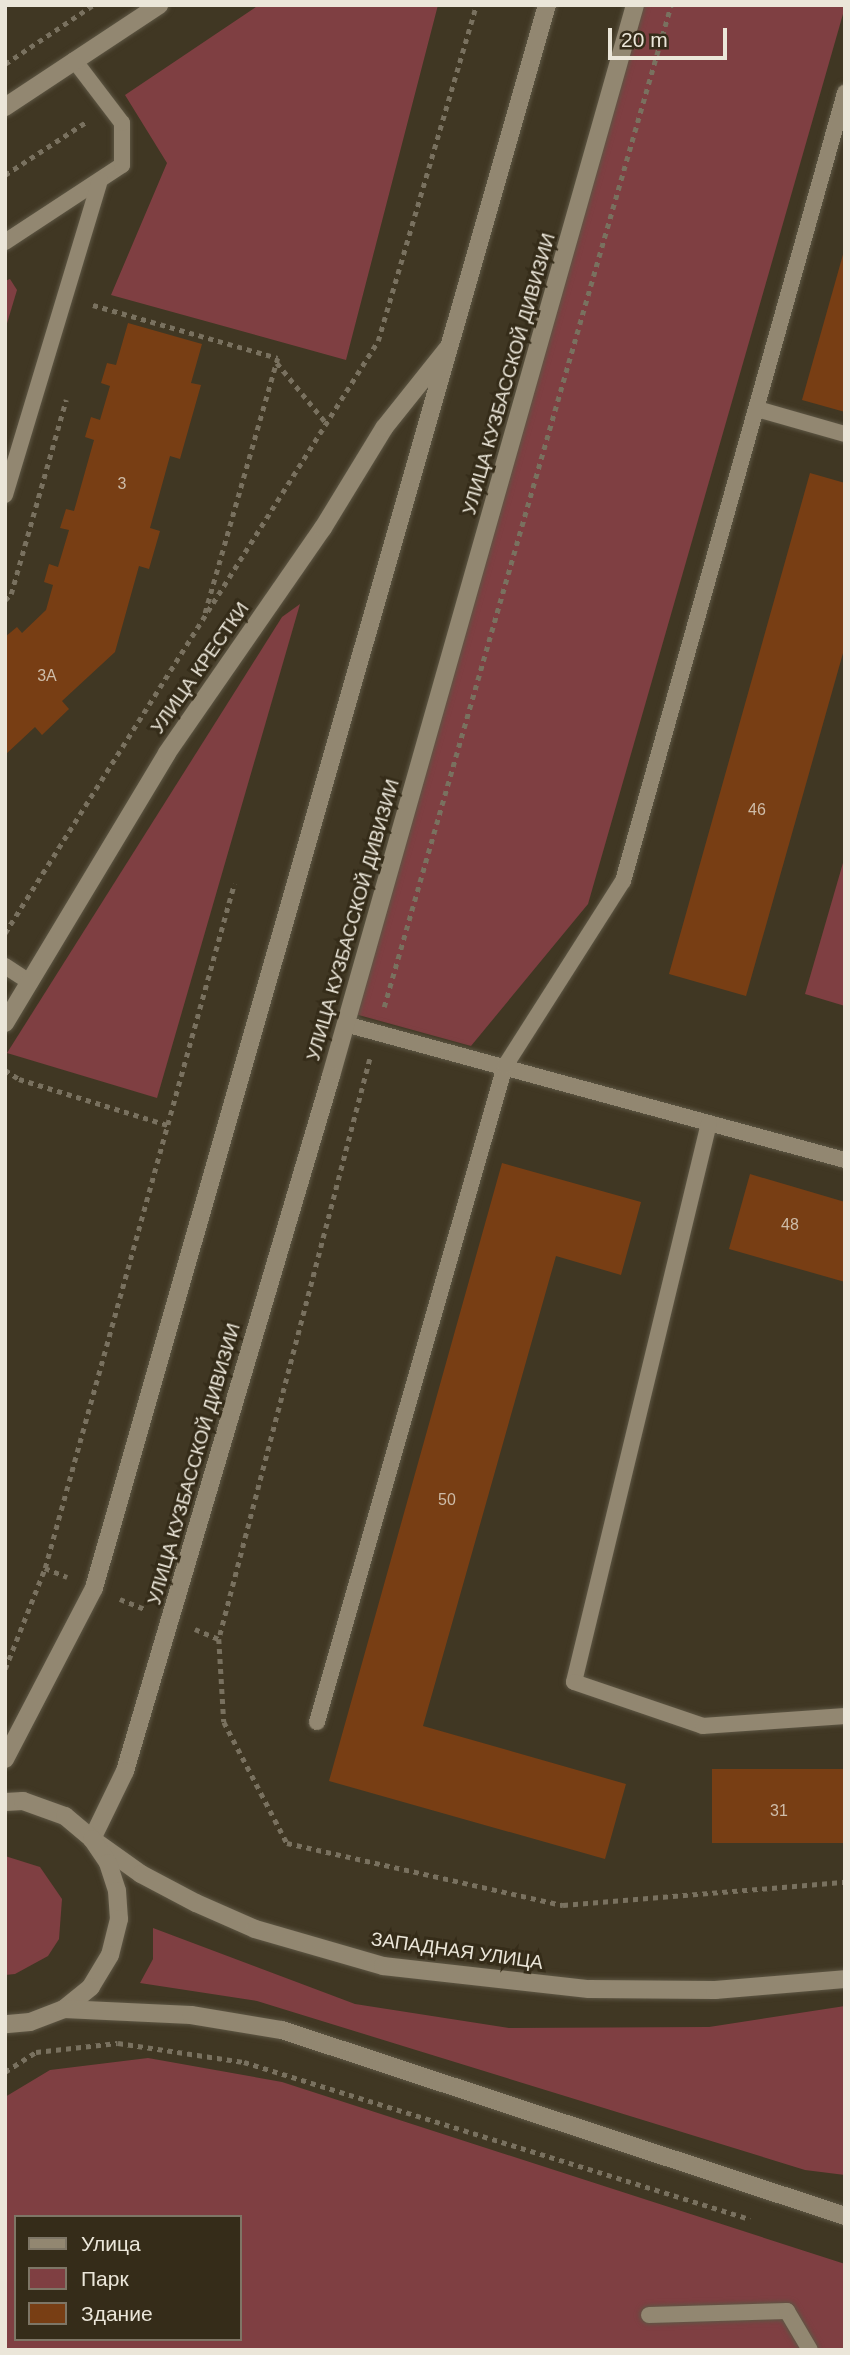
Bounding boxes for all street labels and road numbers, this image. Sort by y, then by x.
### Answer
street label: УЛИЦА КУЗБАССКОЙ ДИВИЗИИ [458,231,560,517]
street label: УЛИЦА КРЕСТКИ [146,598,254,738]
street label: УЛИЦА КУЗБАССКОЙ ДИВИЗИИ [302,777,404,1063]
street label: УЛИЦА КУЗБАССКОЙ ДИВИЗИИ [143,1321,245,1607]
street label: ЗАПАДНАЯ УЛИЦА [370,1928,544,1974]

